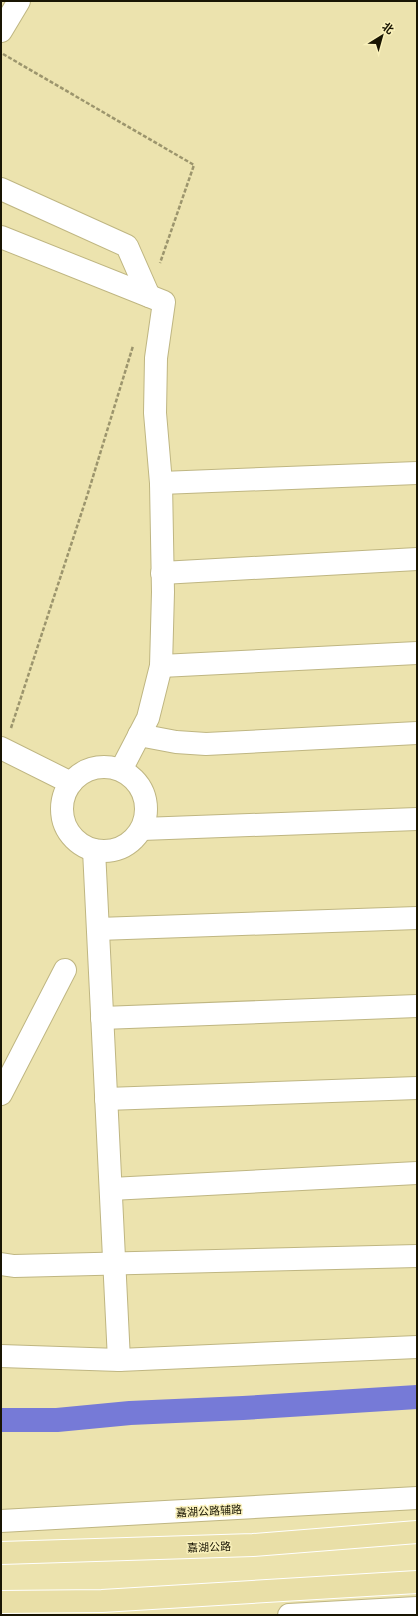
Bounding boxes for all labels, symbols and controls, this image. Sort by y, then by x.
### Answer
north arrow [362,16,402,56]
text: 北 [380,19,397,36]
street label: 嘉湖公路辅路 [176,1502,242,1519]
street label: 嘉湖公路 [187,1539,231,1554]

